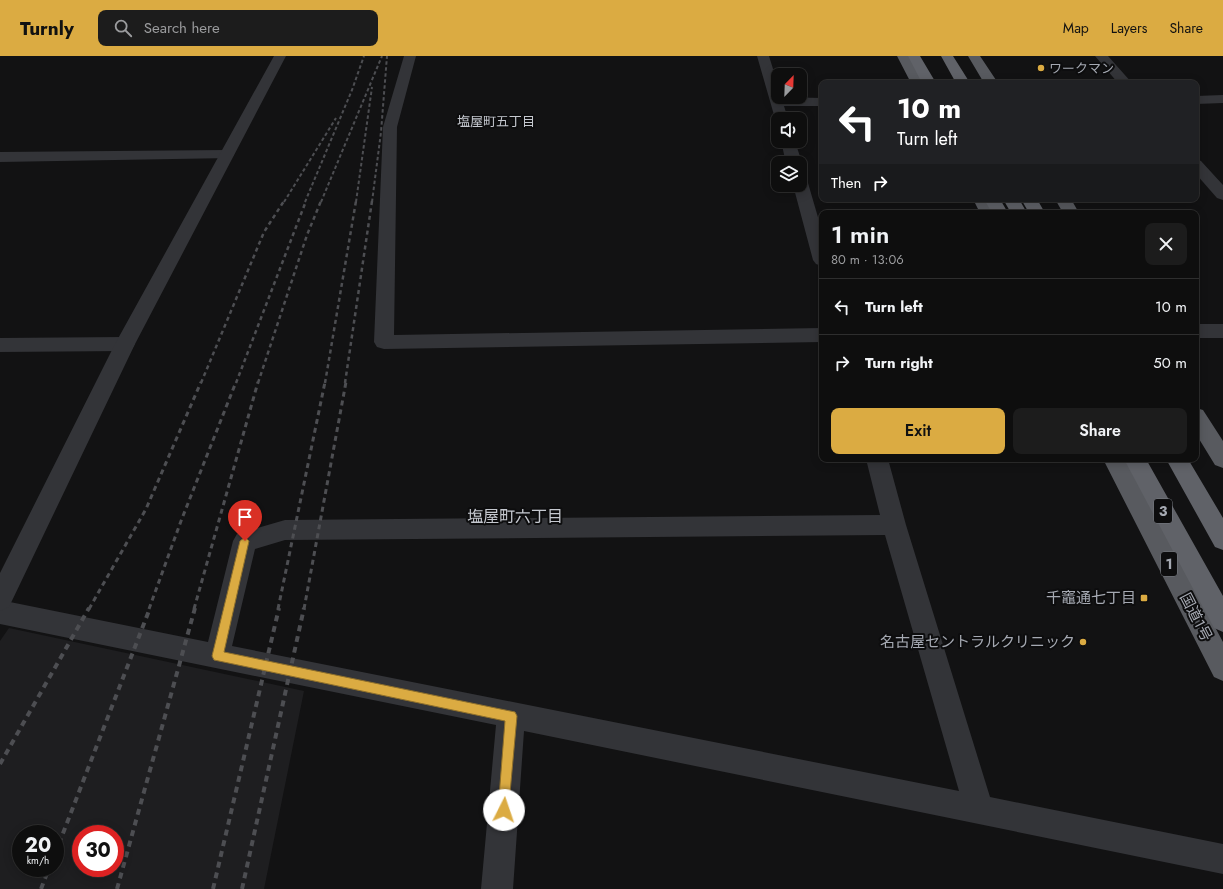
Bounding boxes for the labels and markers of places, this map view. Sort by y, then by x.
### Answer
place label: ワークマン [1049,59,1114,78]
marker: ワークマン [1036,63,1046,73]
pin [228,500,262,541]
place label: 千竈通七丁目 [1046,587,1136,609]
marker: 千竈通七丁目 [1139,593,1149,603]
place label: 名古屋セントラルクリニック [880,631,1075,653]
marker: 名古屋セントラルクリニック [1078,637,1088,647]

